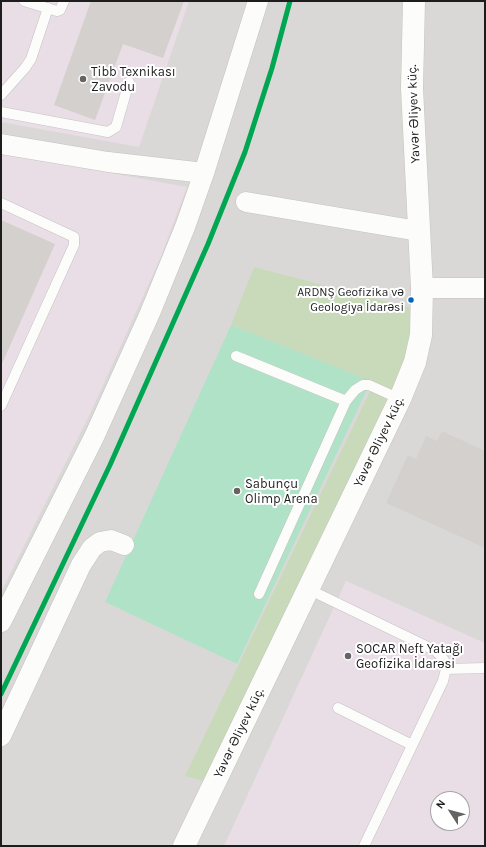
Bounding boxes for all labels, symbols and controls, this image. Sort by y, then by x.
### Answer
place label: Tibb Texnikası Zavodu [91,64,176,95]
street label: Yavər Əliyev küç. [404,64,424,164]
marker: Tibb Texnikası Zavodu [78,74,88,84]
place label: ARDNŞ Geofizika vә Geologiya İdarәsi [297,286,404,314]
marker: ARDNŞ Geofizika vә Geologiya İdarәsi [406,295,416,305]
street label: Yavər Əliyev küç. [350,394,408,490]
place label: Sabunçu Olimp Arena [245,476,318,507]
marker: Sabunçu Olimp Arena [232,486,242,496]
place label: SOCAR Neft Yatağı Geofizika İdarəsi [356,641,463,672]
marker: SOCAR Neft Yatağı Geofizika İdarəsi [343,651,353,661]
street label: Yavər Əliyev küç. [210,685,268,781]
north arrow [430,791,470,831]
text: N [433,797,448,811]

